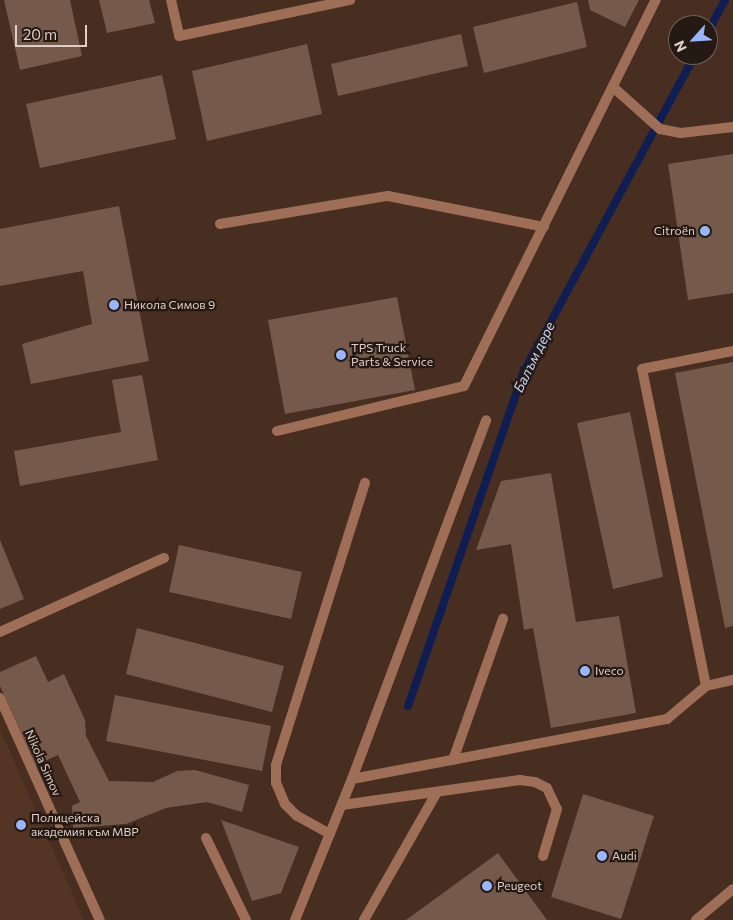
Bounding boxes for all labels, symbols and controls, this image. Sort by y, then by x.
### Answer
scale bar [18,15,90,47]
north arrow [668,15,718,65]
text: 20 m [23,25,57,43]
text: N [670,38,690,55]
place label: Citroën [654,224,695,238]
marker: Citroën [699,225,711,237]
place label: Никола Симов 9 [124,298,215,312]
marker: Никола Симов 9 [108,299,120,311]
water label: Балъм дере [510,319,558,395]
place label: TPS Truck Parts & Service [351,341,433,369]
marker: TPS Truck Parts & Service [335,349,347,361]
place label: Iveco [595,664,624,678]
marker: Iveco [579,665,591,677]
street label: Nikola Simov [22,728,64,798]
place label: Полицейска академия към МВР [31,811,139,839]
marker: Полицейска академия към МВР [15,819,27,831]
place label: Audi [612,849,637,863]
marker: Audi [596,850,608,862]
place label: Peugeot [497,879,542,893]
marker: Peugeot [481,880,493,892]

